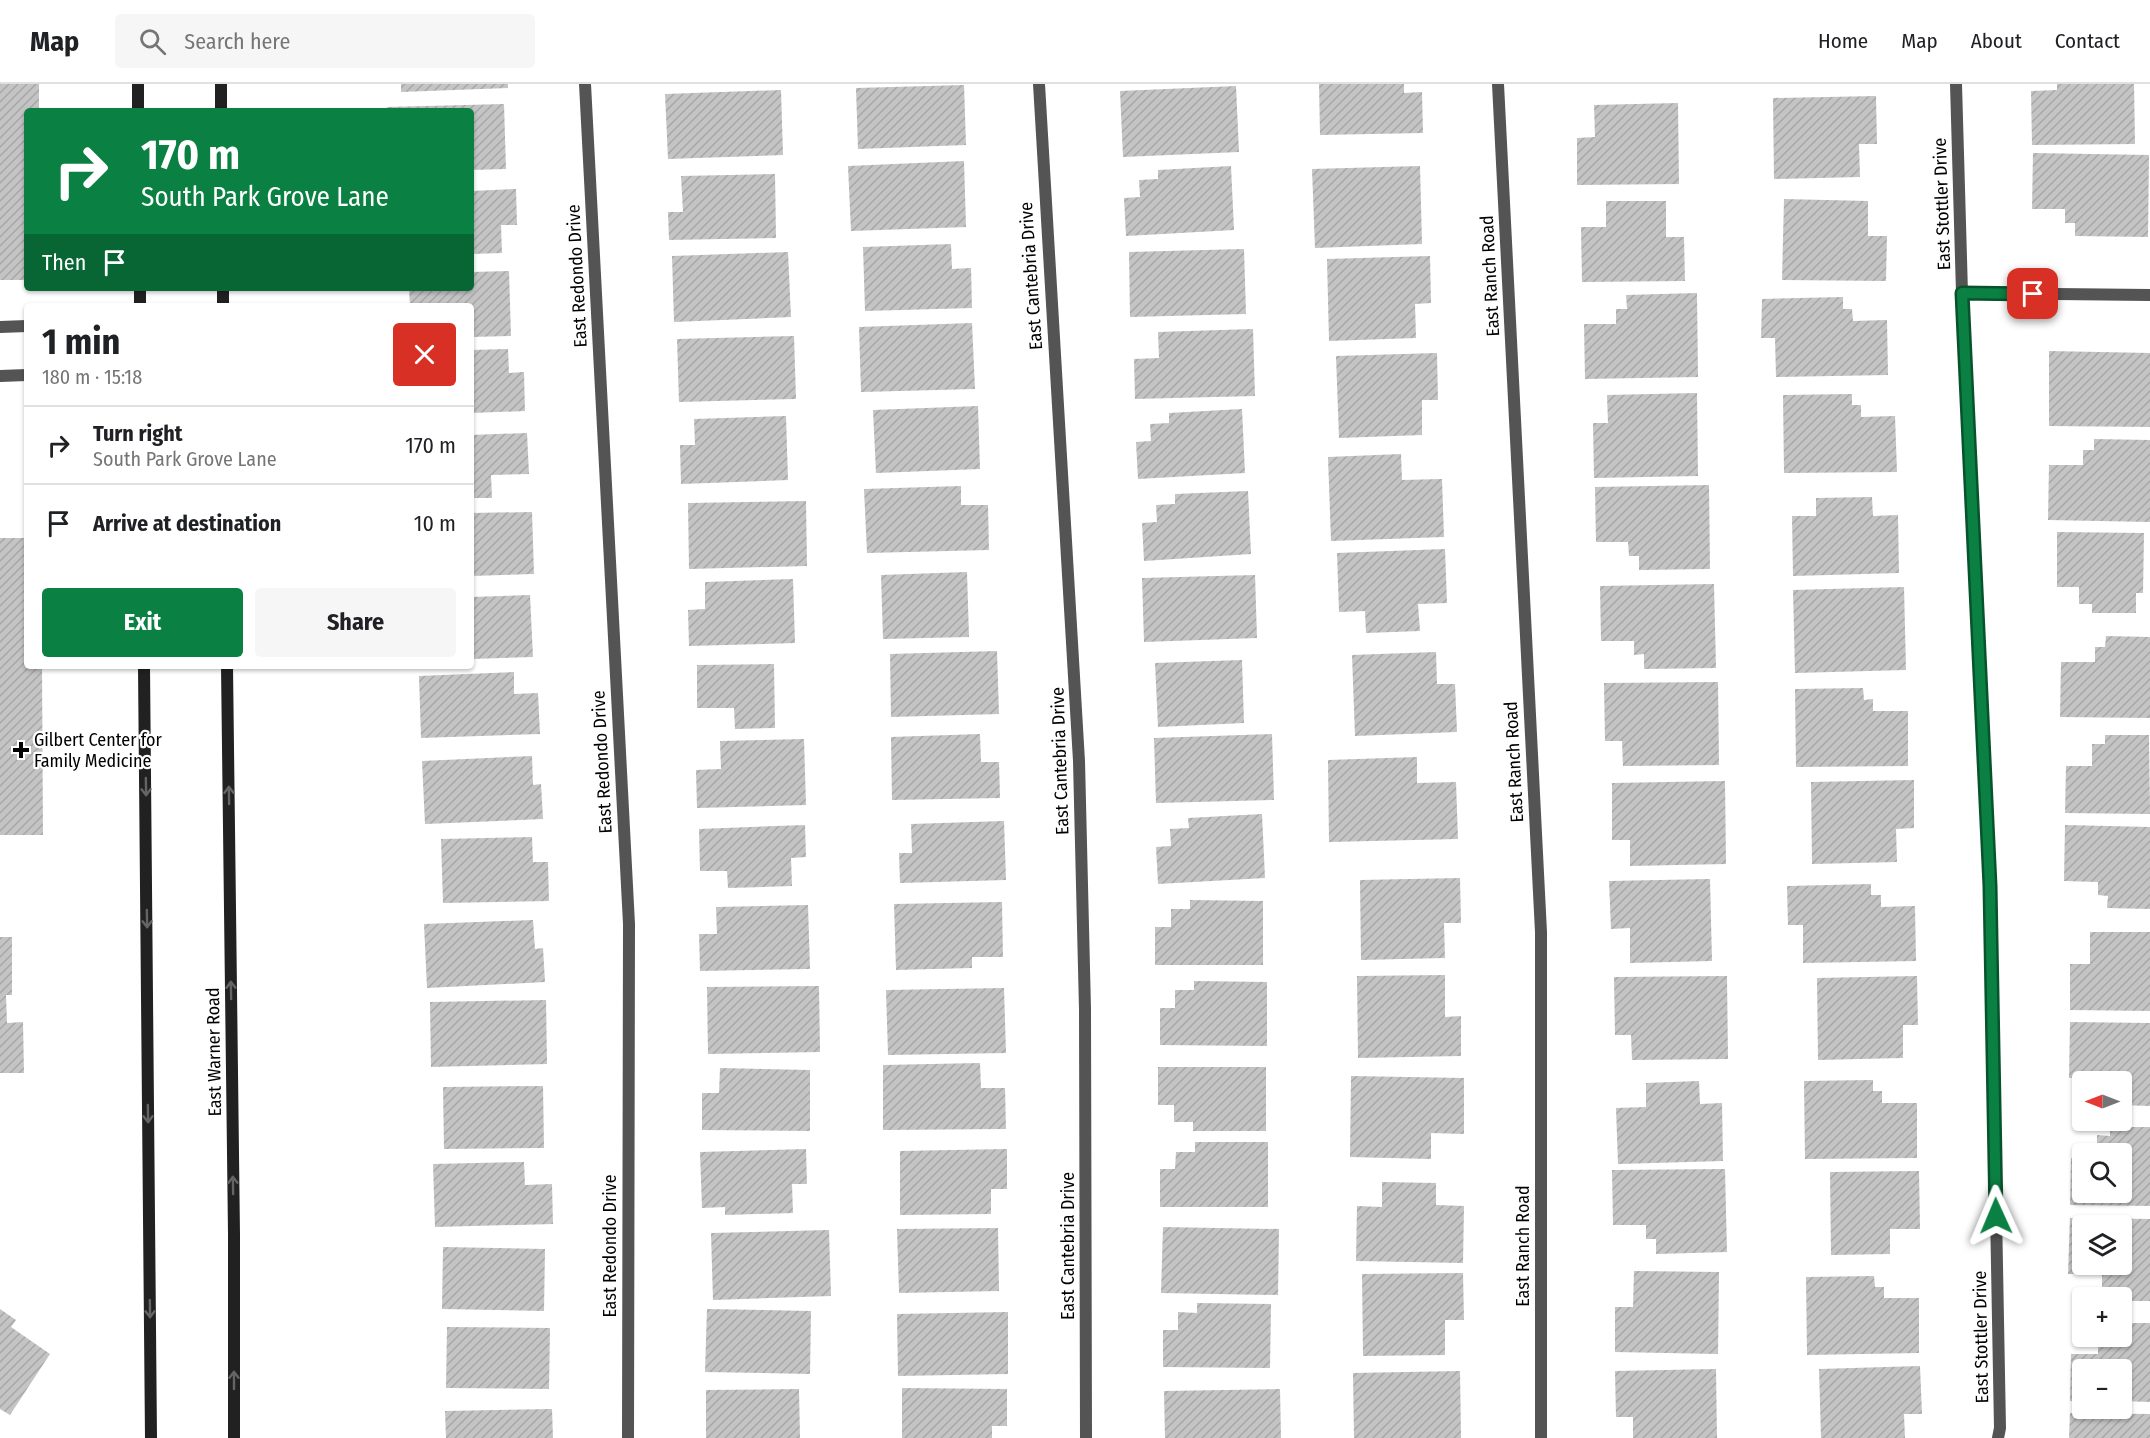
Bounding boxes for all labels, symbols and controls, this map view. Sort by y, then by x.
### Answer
search box [115,14,535,68]
text: Map [30,25,79,58]
icon: search [136,25,169,58]
text: Search here [184,28,290,55]
text: Home [1818,28,1868,54]
text: Map [1901,28,1938,54]
text: About [1971,28,2022,54]
text: Contact [2055,28,2120,54]
text: 170 m [141,130,240,180]
icon: right [42,132,120,210]
street label: East Stottler Drive [1929,137,1955,271]
text: South Park Grove Lane [141,181,389,213]
street label: East Cantebria Drive [1015,201,1047,351]
street label: East Redondo Drive [562,204,592,348]
street label: East Ranch Road [1476,215,1504,337]
icon: arrive [98,246,131,279]
text: Then [42,249,86,276]
pin [2007,268,2058,319]
icon: arrive [2016,277,2049,310]
text: 1 min [42,320,120,364]
button: close [393,323,456,386]
text: 180 m · 15:18 [42,365,142,389]
text: Turn right [93,420,182,447]
icon: right [42,429,75,462]
text: 170 m [405,432,456,459]
text: South Park Grove Lane [93,447,277,471]
icon: arrive [42,507,75,540]
text: Arrive at destination [93,510,281,537]
text: 10 m [414,510,456,537]
button: Exit [42,588,243,657]
button: Share [255,588,456,657]
street label: East Cantebria Drive [1046,687,1074,835]
street label: East Redondo Drive [587,690,617,834]
street label: East Ranch Road [1500,701,1528,823]
place label: Gilbert Center for Family Medicine [34,729,162,772]
marker: Gilbert Center for Family Medicine [12,741,30,759]
one-way arrow [140,777,151,797]
one-way arrow [223,785,235,805]
one-way arrow [141,909,152,929]
one-way arrow [225,980,237,1000]
street label: East Warner Road [202,987,226,1117]
north arrow [2072,1071,2132,1131]
map controls [2072,1071,2132,1419]
one-way arrow [143,1104,154,1124]
button: search [2072,1143,2132,1203]
street label: East Cantebria Drive [1057,1172,1079,1320]
street label: East Redondo Drive [599,1174,621,1318]
one-way arrow [227,1175,239,1195]
position arrow [1964,1184,2028,1248]
street label: East Ranch Road [1512,1185,1534,1307]
button: layers [2072,1215,2132,1275]
street label: East Stottler Drive [1969,1270,1993,1403]
button: + [2072,1287,2132,1347]
one-way arrow [144,1299,156,1319]
button: − [2072,1359,2132,1419]
one-way arrow [228,1370,240,1390]

